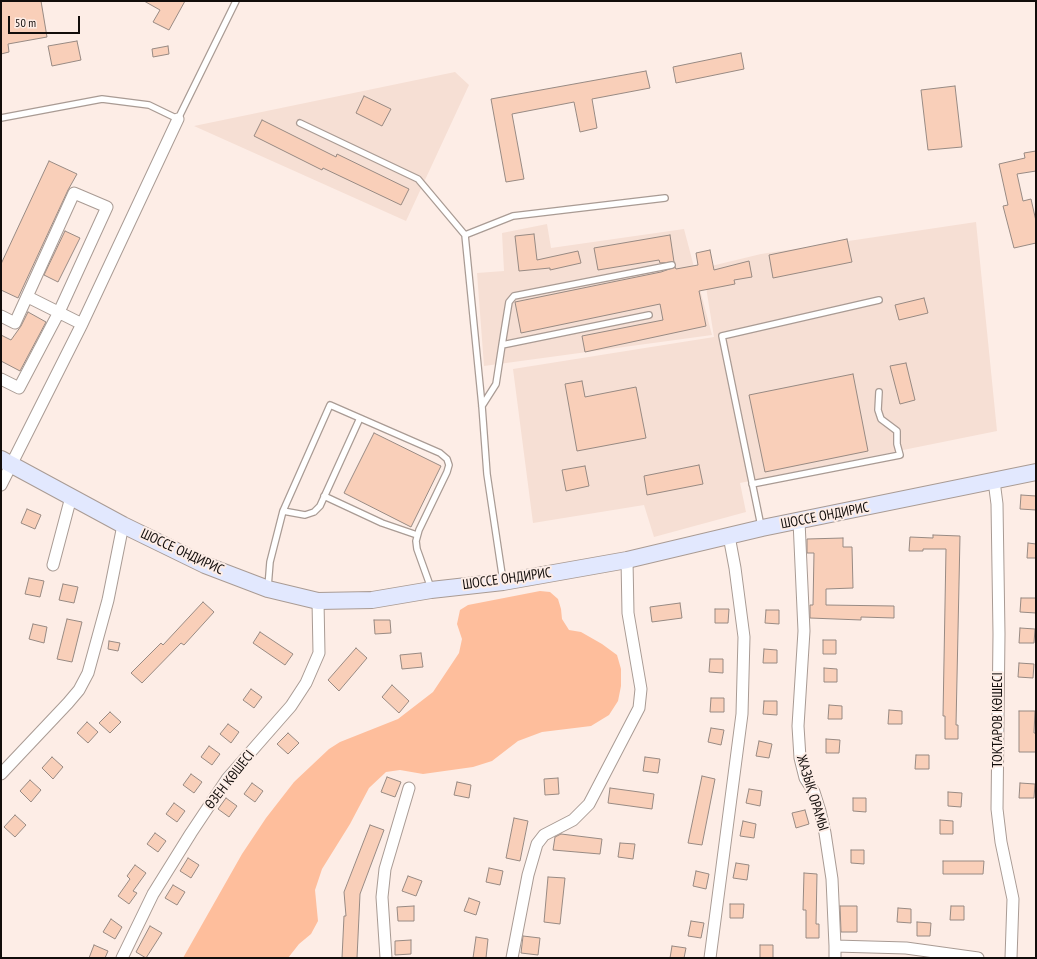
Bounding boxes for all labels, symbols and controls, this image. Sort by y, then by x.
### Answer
scale bar [10,8,82,34]
text: 50 m [15,15,36,30]
street label: ШОССЕ ОНДИРИС [779,499,871,533]
street label: ШОССЕ ОНДИРИС [138,525,226,579]
street label: ШОССЕ ОНДИРИС [461,564,553,594]
street label: ТОҚТАРОВ КӨШЕСІ [990,672,1006,768]
street label: ӨЗЕН КӨШЕСІ [202,747,258,813]
street label: ЖАЗЫҚ ОРАМЫ [793,753,831,833]

